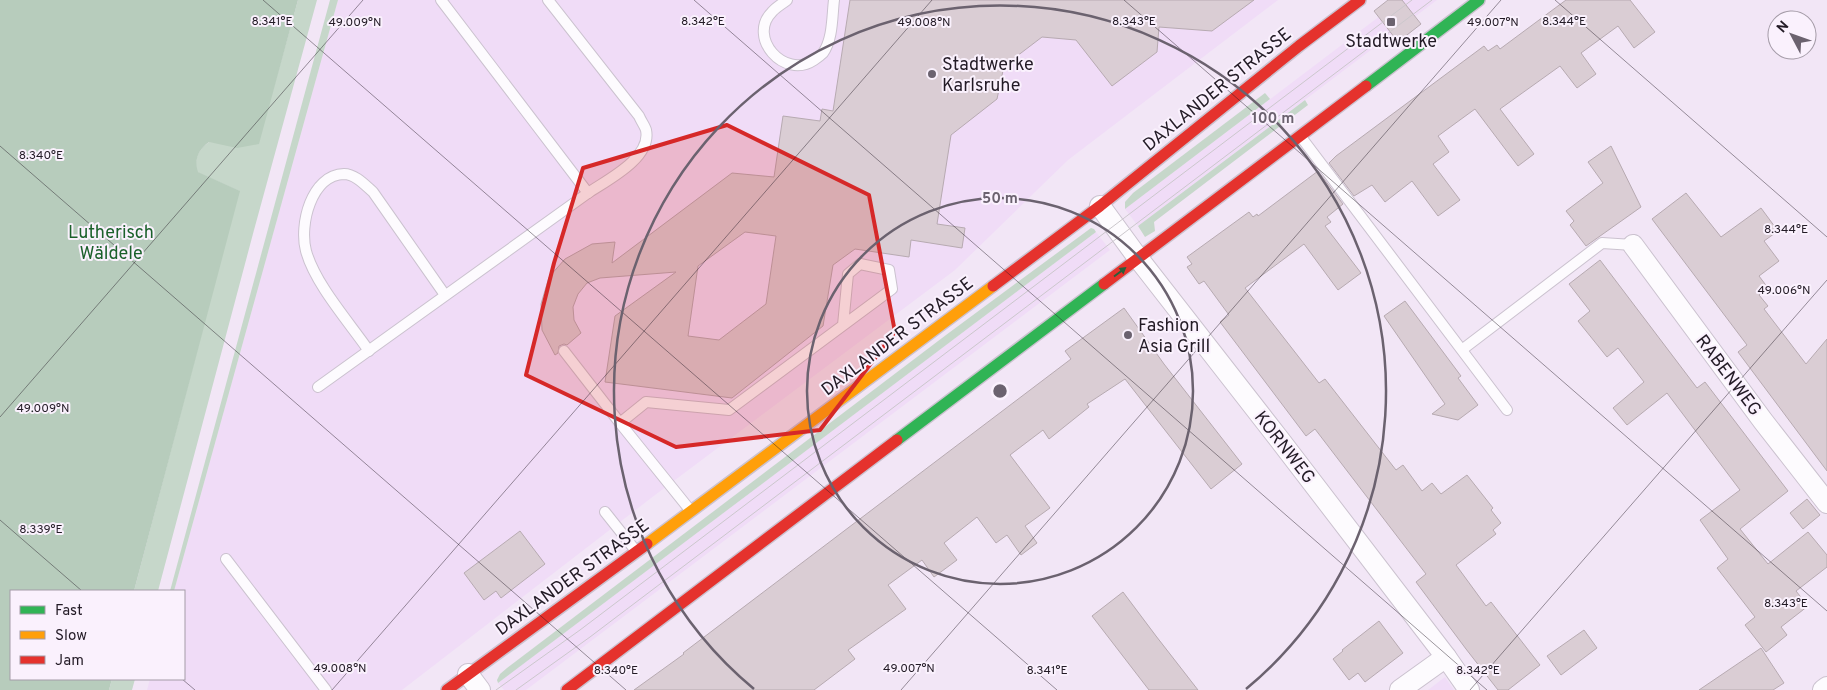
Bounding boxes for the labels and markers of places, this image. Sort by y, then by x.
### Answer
marker: Stadtwerke [1385,16,1397,28]
place label: Stadtwerke [1345,31,1437,54]
place label: Stadtwerke Karlsruhe [942,54,1034,98]
marker: Stadtwerke Karlsruhe [926,68,938,80]
place label: Fashion Asia Grill [1138,315,1210,359]
marker: Fashion Asia Grill [1122,329,1134,341]
centre of rings [991,382,1009,400]

